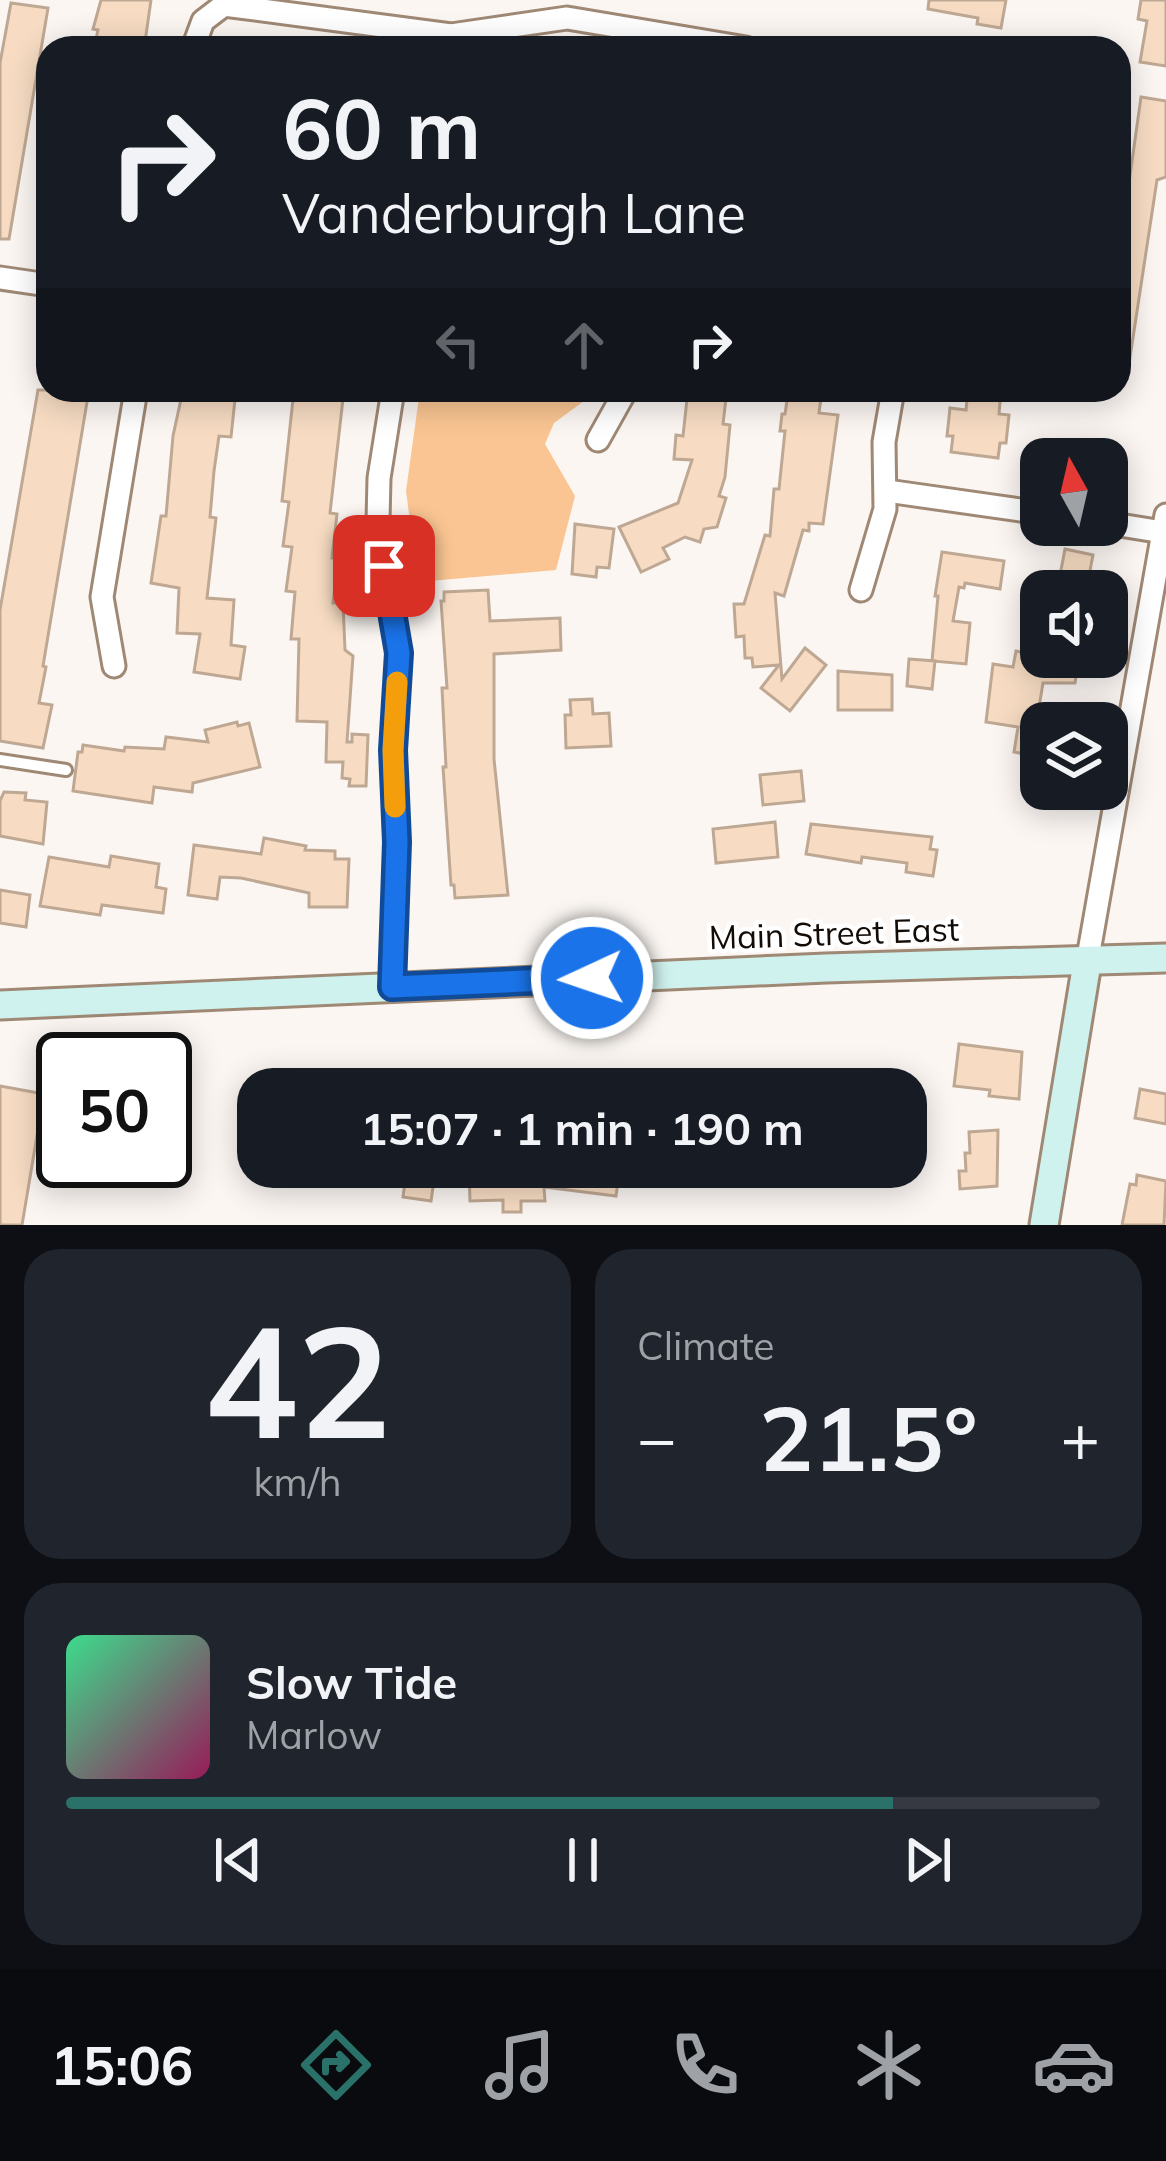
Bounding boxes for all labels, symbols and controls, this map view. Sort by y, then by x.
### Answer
text: 60 m [282,75,481,180]
icon: right [84,84,240,240]
text: Vanderburgh Lane [282,179,746,247]
icon: left [425,312,491,378]
icon: ahead [551,312,617,378]
icon: right [677,312,743,378]
north arrow [1020,438,1128,546]
map controls [1020,438,1128,810]
pin [333,515,435,617]
icon: arrive [351,533,417,599]
button: sound [1020,570,1128,678]
button: layers [1020,702,1128,810]
street label: Main Street East [708,908,960,957]
position arrow [529,915,655,1041]
speed limit sign: 50 [36,1032,192,1188]
text: 15:07 · 1 min · 190 m [360,1100,804,1156]
text: 42 [204,1281,391,1477]
text: Climate [637,1321,775,1370]
text: 21.5° [759,1381,978,1494]
text: − [637,1396,677,1479]
text: + [1060,1396,1100,1479]
text: km/h [253,1457,342,1506]
text: Slow Tide [246,1654,457,1710]
text: Marlow [246,1710,382,1759]
icon: previous [205,1827,271,1893]
icon: pause [550,1827,616,1893]
icon: next [895,1827,961,1893]
icon: directions [294,2023,378,2107]
icon: music [478,2023,562,2107]
icon: phone [663,2023,747,2107]
icon: climate [847,2023,931,2107]
icon: car [1032,2023,1116,2107]
text: 15:06 [50,2031,193,2099]

